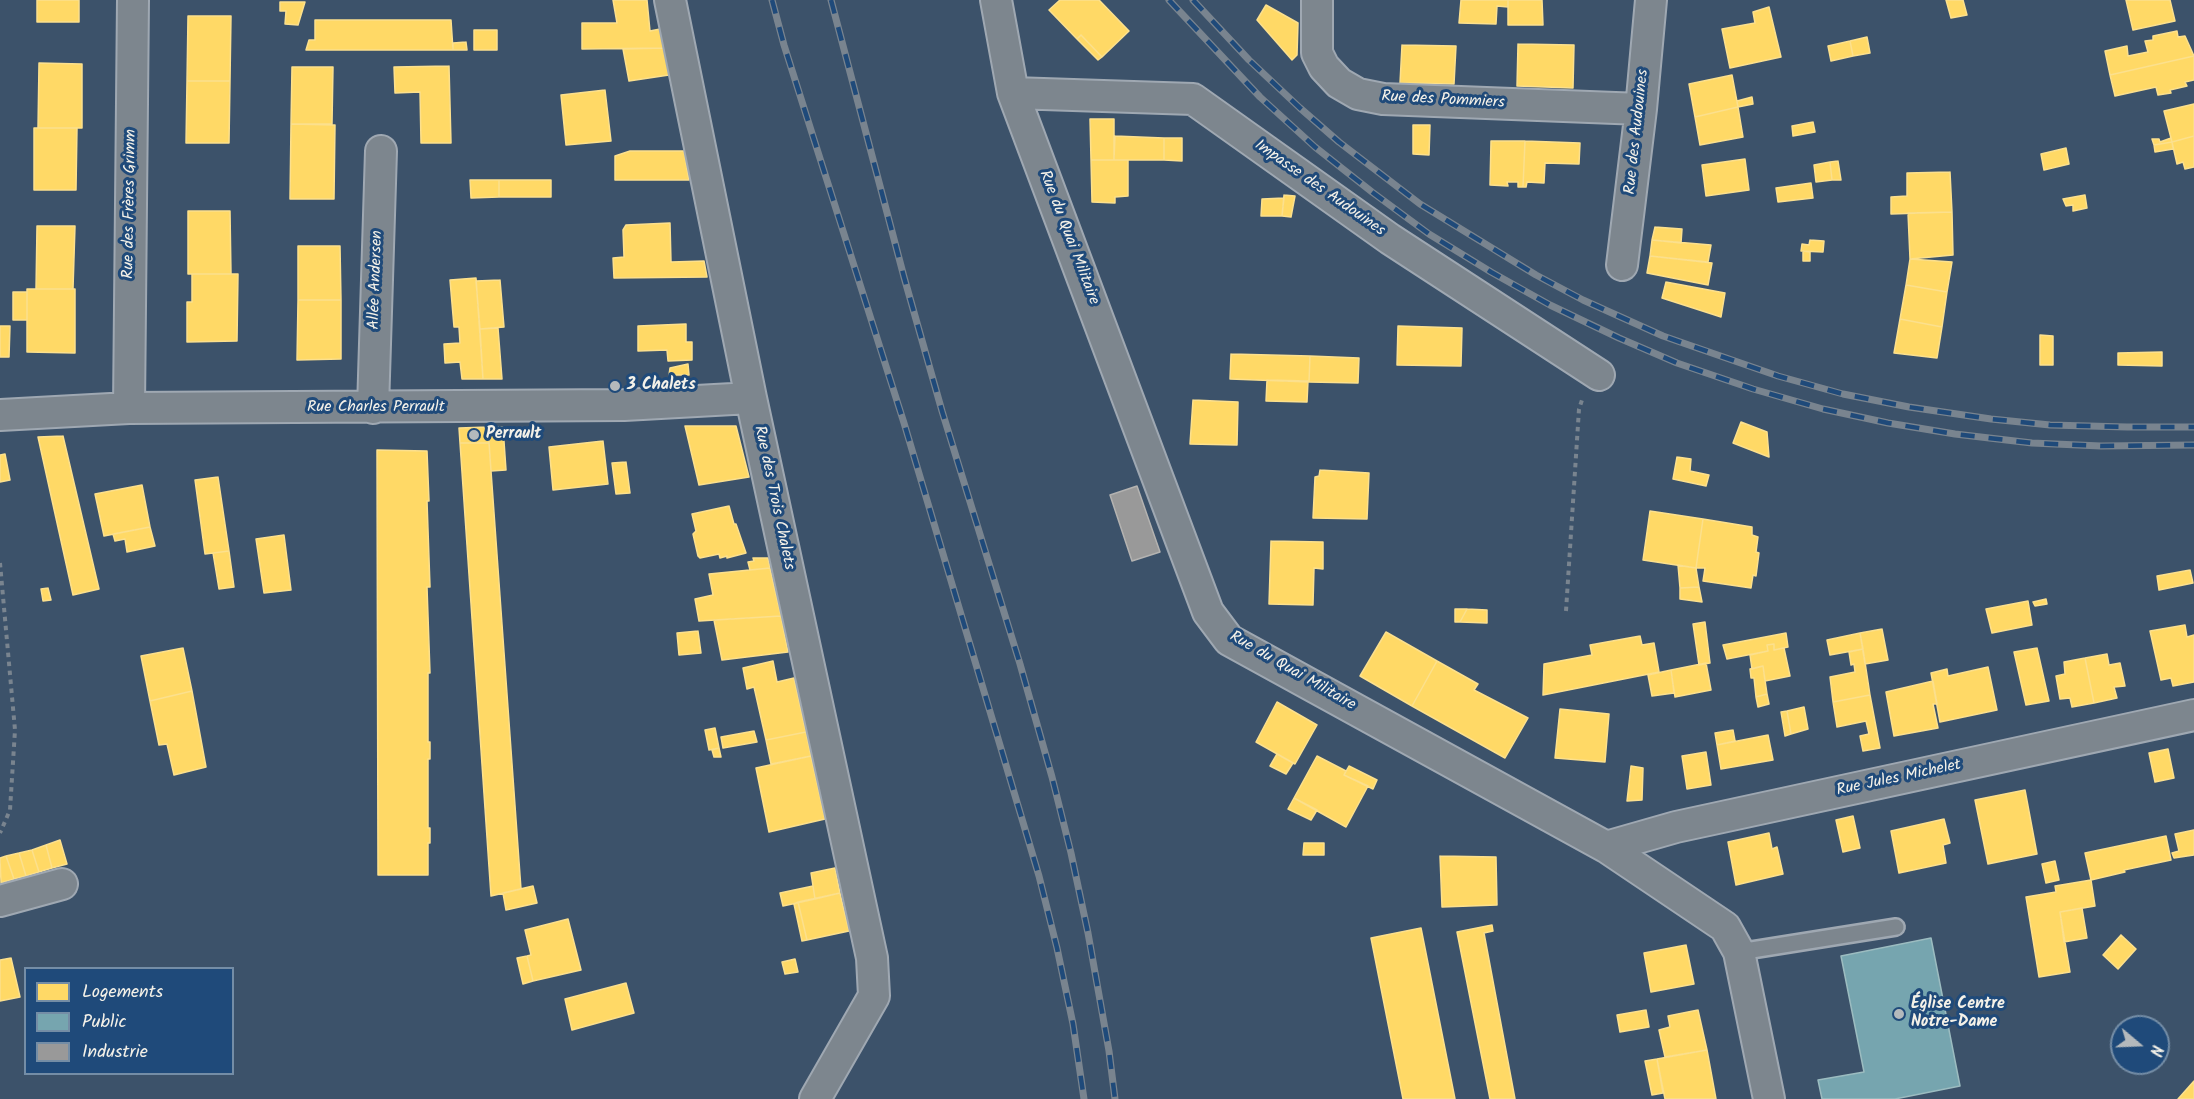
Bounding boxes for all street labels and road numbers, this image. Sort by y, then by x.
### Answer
street label: Rue des Audouines [1622,68,1654,196]
street label: Rue des Pommiers [1381,88,1505,114]
street label: Rue des Frères Grimm [120,129,142,279]
street label: Impasse des Audouines [1250,137,1388,241]
street label: Rue du Quai Militaire [1033,168,1103,308]
street label: Allée Andersen [366,230,388,330]
street label: Rue Charles Perrault [307,398,445,418]
street label: Rue des Trois Chalets [748,424,798,572]
street label: Rue du Quai Militaire [1225,628,1359,716]
street label: Rue Jules Michelet [1835,756,1963,802]

